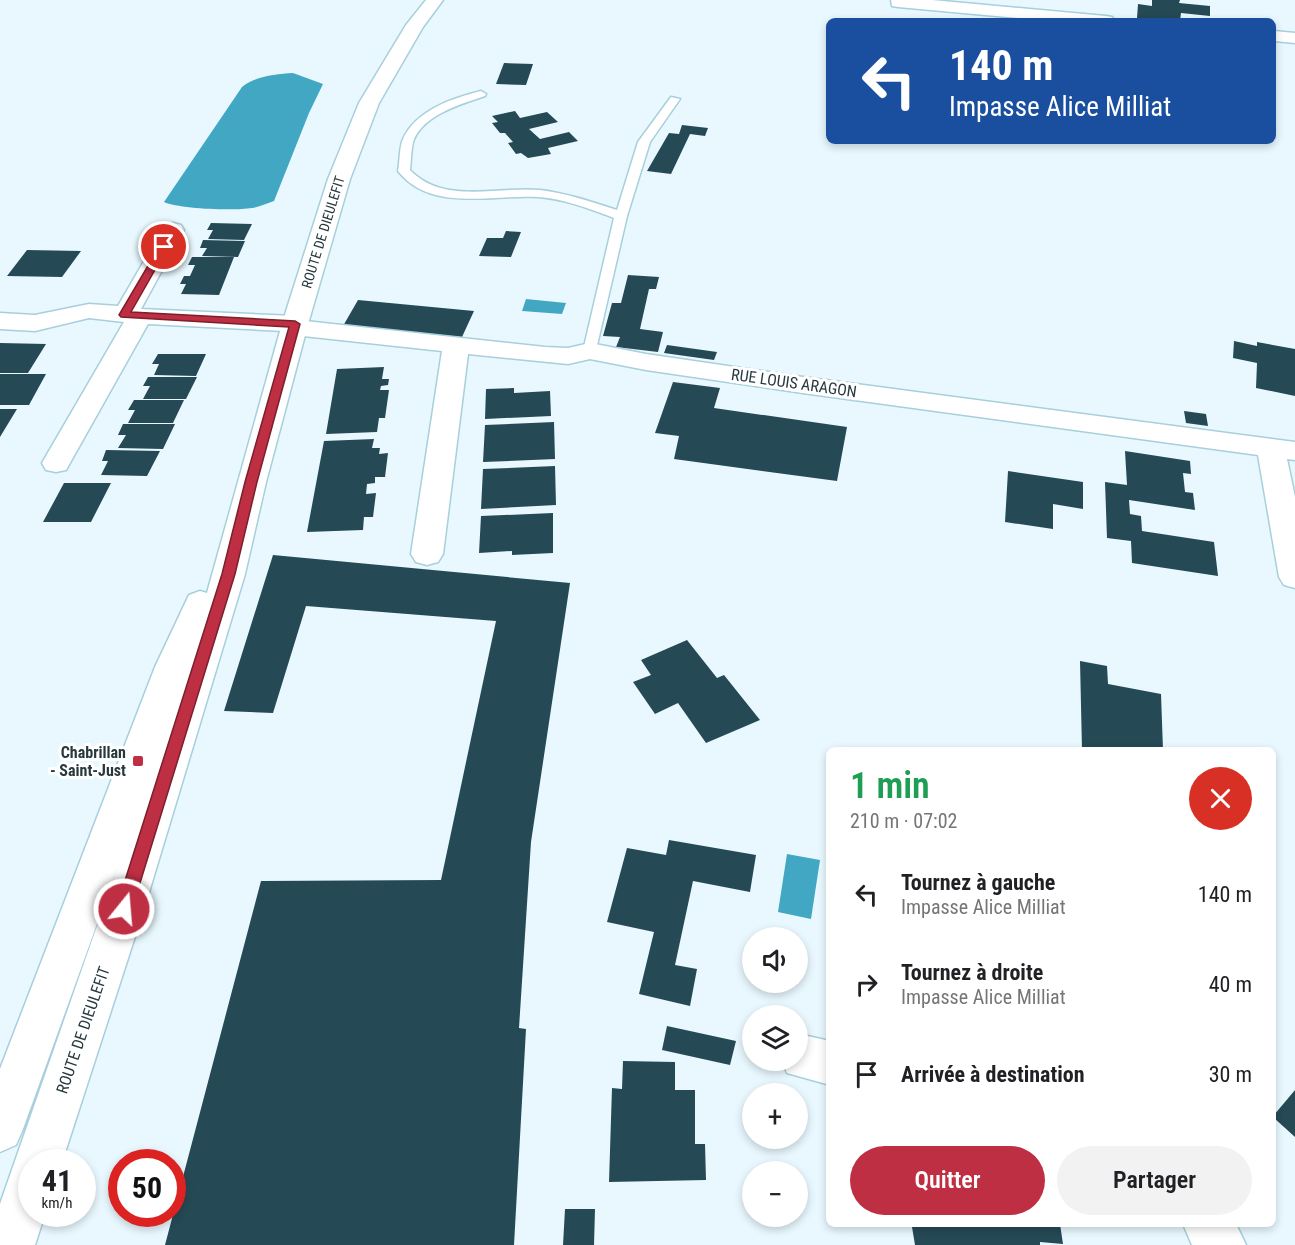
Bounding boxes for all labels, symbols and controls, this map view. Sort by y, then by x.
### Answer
text: 140 m [949,41,1054,90]
icon: left [850,42,928,120]
text: Impasse Alice Milliat [949,91,1171,123]
street label: ROUTE DE DIEULEFIT [298,174,348,290]
pin [138,221,189,272]
icon: arrive [147,230,180,263]
street label: RUE LOUIS ARAGON [730,365,858,401]
place label: Chabrillan - Saint-Just [50,743,126,780]
marker: Chabrillan - Saint-Just [131,754,145,768]
text: 1 min [850,765,930,807]
button: close [1189,767,1252,830]
text: 210 m · 07:02 [850,809,957,833]
text: Tournez à gauche [901,870,1055,895]
position arrow [92,877,156,941]
icon: left [850,878,883,911]
text: 140 m [1198,882,1252,907]
text: Impasse Alice Milliat [901,895,1066,919]
map controls [742,927,808,1227]
button: sound [742,927,808,993]
text: Tournez à droite [901,960,1043,985]
street label: ROUTE DE DIEULEFIT [52,964,114,1096]
icon: right [850,968,883,1001]
text: 40 m [1209,972,1252,997]
text: Impasse Alice Milliat [901,985,1066,1009]
button: layers [742,1005,808,1071]
icon: arrive [850,1058,883,1091]
text: Arrivée à destination [901,1062,1085,1087]
text: 30 m [1209,1062,1252,1087]
button: + [742,1083,808,1149]
button: Quitter [850,1146,1045,1215]
button: Partager [1057,1146,1252,1215]
speed limit sign: 50 [108,1149,186,1227]
button: − [742,1161,808,1227]
text: 41 [42,1163,72,1198]
text: km/h [42,1194,72,1212]

